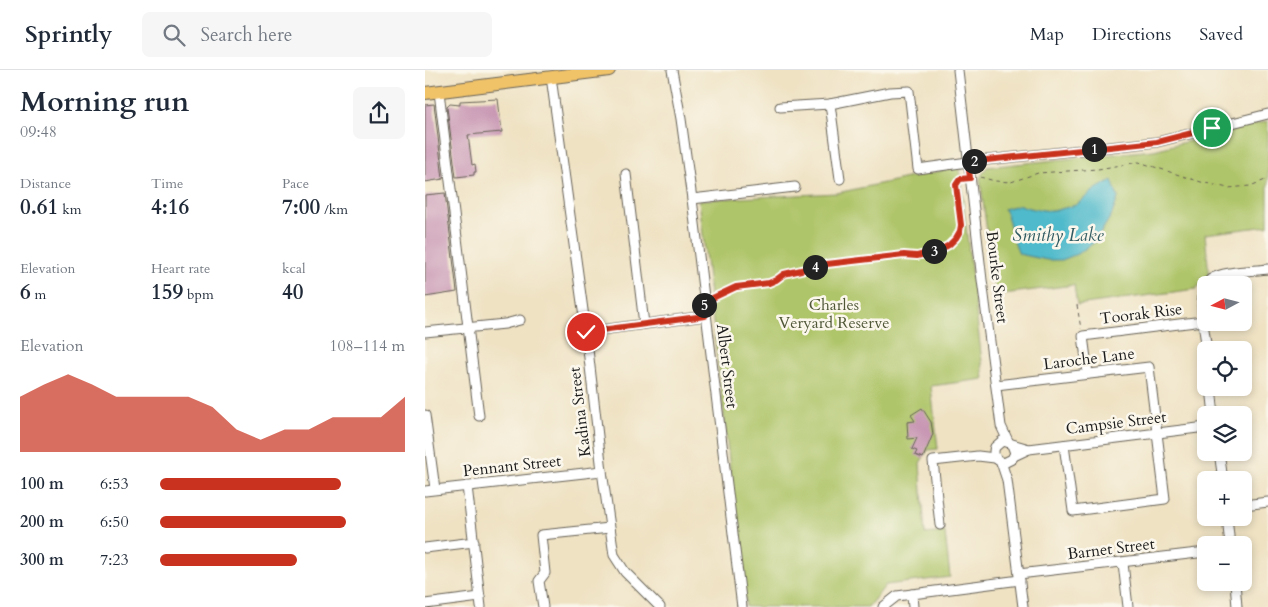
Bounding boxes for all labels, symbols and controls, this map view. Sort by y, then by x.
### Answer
search box [142,12,492,57]
text: Sprintly [25,18,112,51]
icon: search [160,21,188,49]
text: Search here [200,22,292,48]
text: Map [1030,22,1064,47]
text: Directions [1092,22,1171,47]
text: Saved [1199,22,1243,47]
text: Morning run [20,83,189,121]
button: share [353,87,405,139]
pin [1191,107,1233,149]
icon: arrive [1198,114,1226,142]
text: 09:48 [20,121,57,143]
pin: 1 [1081,136,1107,162]
text: 1 [1091,140,1098,159]
pin: 2 [961,148,987,174]
text: 2 [971,152,978,171]
text: Distance [20,174,71,193]
text: Time [151,174,183,193]
text: Pace [282,174,309,193]
text: 0.61 [20,193,58,222]
text: 4:16 [151,193,189,222]
text: 7:00 [282,193,320,222]
text: km [58,200,81,219]
text: /km [320,200,348,219]
water label: Smithy Lake [1012,223,1105,248]
street label: Bourke Street [980,230,1014,324]
pin: 3 [921,238,947,264]
text: 3 [931,242,938,261]
pin: 4 [803,254,827,280]
text: 4 [812,258,819,277]
text: Elevation [20,259,76,278]
text: Heart rate [151,259,210,278]
text: kcal [282,259,306,278]
north arrow [1197,276,1253,331]
map controls [1197,276,1252,591]
text: 6 [20,278,31,307]
text: 159 [151,278,183,307]
text: 40 [282,278,304,307]
text: m [31,285,46,304]
text: bpm [183,285,214,304]
pin: 5 [691,292,717,318]
park label: Charles Veryard Reserve [778,294,890,334]
text: 5 [701,296,708,315]
street label: Toorak Rise [1099,298,1183,330]
pin [565,311,607,353]
icon: check [572,318,600,346]
street label: Albert Street [711,322,743,410]
text: Elevation [20,335,84,357]
text: 108–114 m [329,335,405,357]
button: locate [1197,341,1252,396]
street label: Laroche Lane [1042,342,1136,376]
street label: Kadina Street [564,366,596,458]
street label: Campsie Street [1064,406,1168,440]
button: layers [1197,406,1252,461]
street label: Pennant Street [462,450,562,482]
button: + [1197,471,1252,526]
text: 100 m [20,473,64,495]
text: 6:53 [100,473,129,495]
text: 200 m [20,511,64,533]
text: 6:50 [100,511,129,533]
street label: Barnet Street [1066,533,1156,565]
button: − [1197,536,1252,591]
text: 300 m [20,549,64,571]
text: 7:23 [100,549,129,571]

